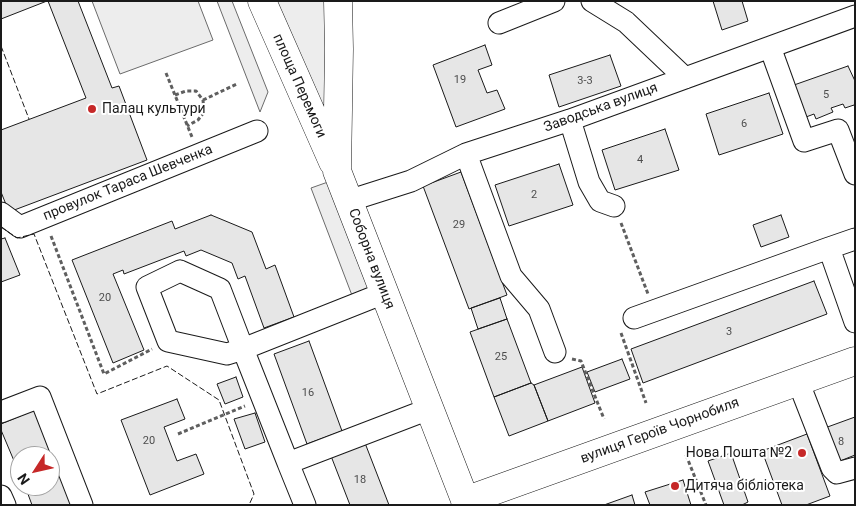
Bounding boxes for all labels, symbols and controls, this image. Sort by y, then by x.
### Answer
street label: площа Перемоги [269,31,329,141]
house number: 19 [454,73,466,87]
house number: 3-3 [577,74,593,88]
street label: Заводська вулиця [542,80,660,136]
house number: 5 [823,88,829,102]
place label: Палац культури [102,101,206,117]
marker: Палац культури [86,103,98,115]
house number: 6 [741,117,747,131]
street label: провулок Тараса Шевченка [41,141,215,225]
house number: 4 [637,153,643,167]
house number: 2 [531,188,537,202]
street label: Соборна вулиця [344,206,398,312]
house number: 29 [453,218,465,232]
house number: 20 [99,291,111,305]
house number: 3 [726,325,732,339]
house number: 25 [495,350,507,364]
house number: 16 [302,386,314,400]
street label: вулиця Героїв Чорнобиля [578,394,742,468]
house number: 20 [143,434,155,448]
house number: 8 [838,435,844,449]
place label: Нова Пошта №2 [686,445,792,461]
north arrow [10,446,60,496]
marker: Нова Пошта №2 [796,447,808,459]
text: N [14,470,33,488]
house number: 18 [354,473,366,487]
place label: Дитяча бібліотека [685,478,804,494]
marker: Дитяча бібліотека [669,480,681,492]

